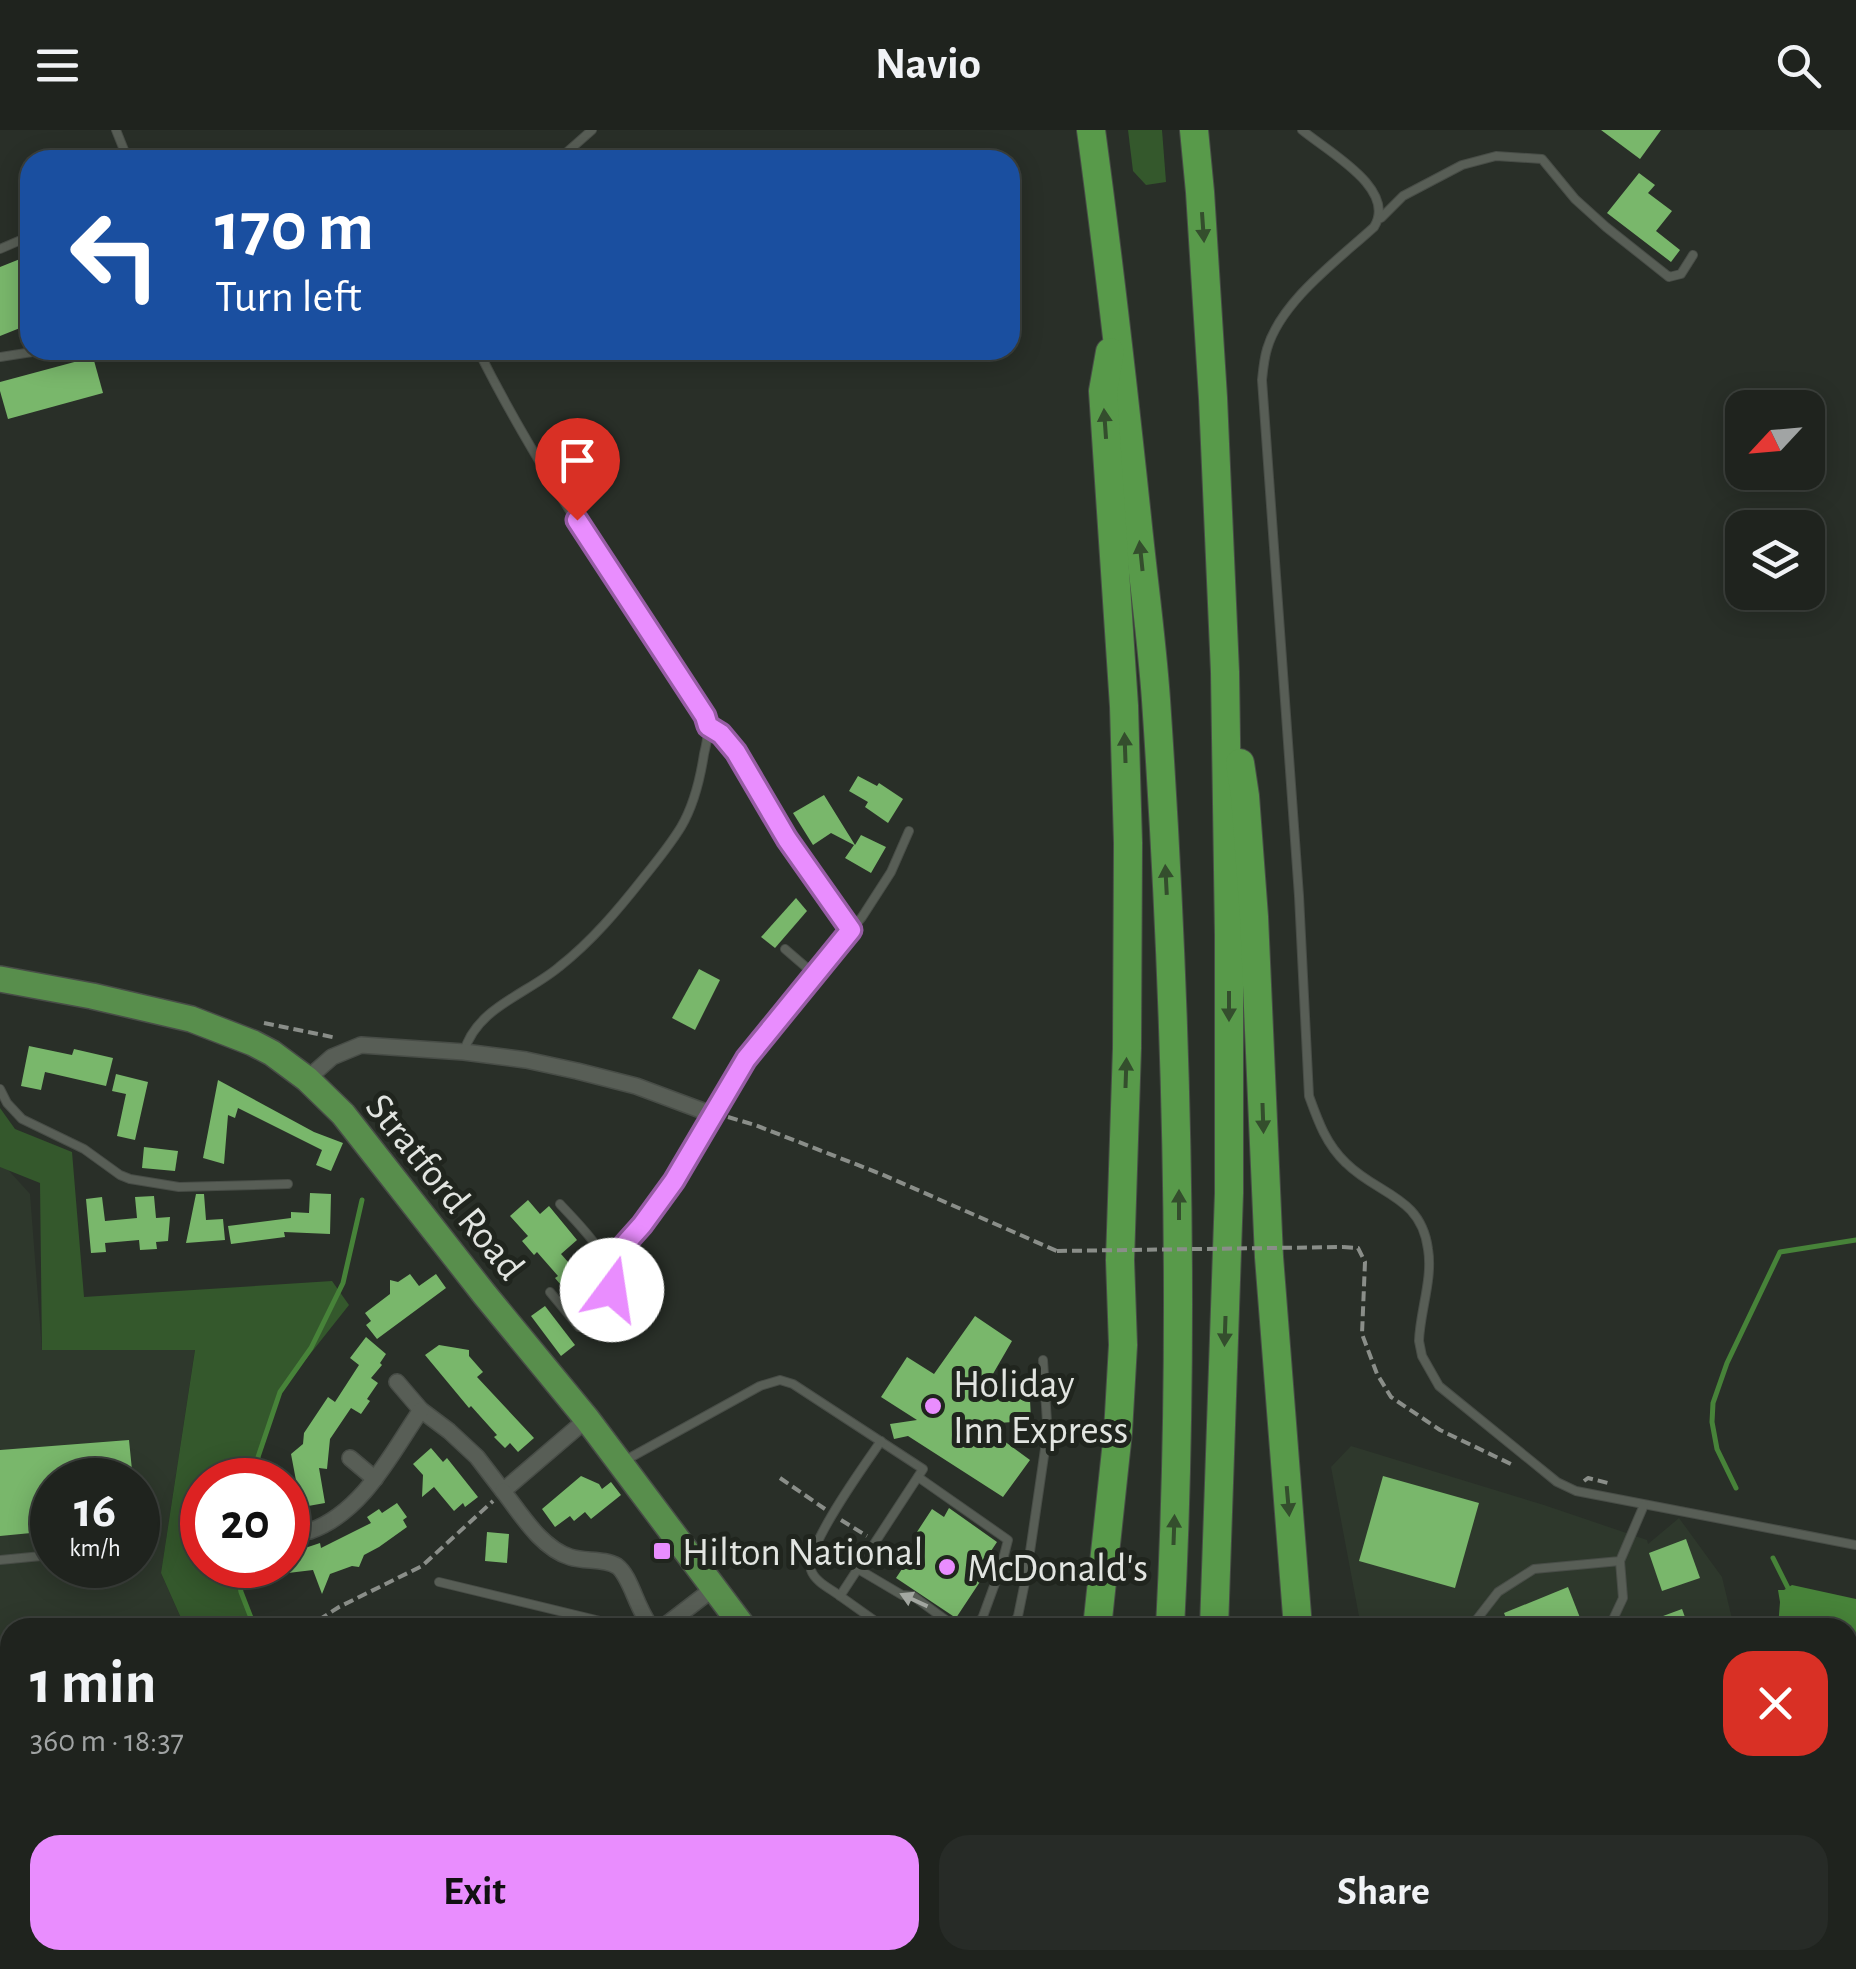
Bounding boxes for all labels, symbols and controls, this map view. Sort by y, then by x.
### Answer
icon: menu [30,38,85,93]
icon: search [1771,38,1826,93]
text: Navio [875,42,981,87]
icon: left [50,190,180,320]
text: 170 m [215,193,374,263]
one-way arrow [1195,212,1211,244]
text: Turn left [215,275,362,320]
north arrow [1725,390,1825,490]
map controls [1725,390,1825,610]
one-way arrow [1097,407,1113,439]
pin [535,418,620,521]
icon: arrive [550,433,605,488]
button: layers [1725,510,1825,610]
one-way arrow [1133,540,1149,572]
one-way arrow [1117,731,1133,763]
one-way arrow [1158,864,1174,896]
one-way arrow [1221,991,1237,1023]
one-way arrow [1119,1056,1135,1088]
street label: Stratford Road [358,1087,531,1288]
one-way arrow [1256,1102,1272,1134]
one-way arrow [1170,1189,1186,1221]
position arrow [560,1238,664,1342]
one-way arrow [1216,1316,1232,1348]
place label: Holiday Inn Express [953,1365,1128,1451]
marker: Holiday Inn Express [922,1395,944,1417]
speed limit sign: 20 [180,1458,310,1588]
text: 16 [74,1486,116,1536]
one-way arrow [1280,1486,1296,1518]
one-way arrow [1167,1514,1183,1546]
place label: Hilton National [682,1533,923,1573]
text: km/h [69,1536,121,1561]
marker: Hilton National [651,1540,673,1562]
place label: McDonald's [967,1549,1148,1589]
marker: McDonald's [936,1556,958,1578]
one-way arrow [899,1592,928,1608]
button: close [1723,1651,1828,1756]
text: 1 min [30,1654,156,1714]
text: 360 m · 18:37 [30,1725,184,1757]
button: Exit [30,1835,919,1950]
button: Share [939,1835,1828,1950]

